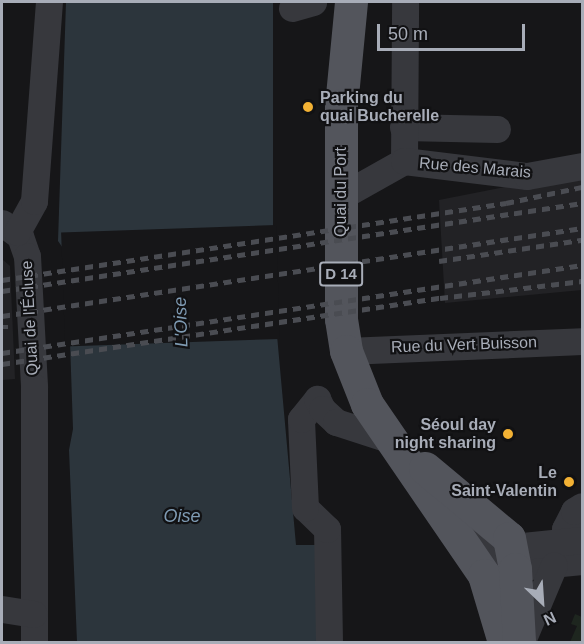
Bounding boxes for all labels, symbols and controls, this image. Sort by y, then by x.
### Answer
scale bar [380,12,528,50]
text: 50 m [388,24,428,44]
place label: Parking du quai Bucherelle [320,88,439,126]
marker: Parking du quai Bucherelle [301,100,315,114]
street label: Quai du Port [331,147,351,237]
street label: Rue des Marais [418,154,532,182]
street label: Quai de l'Écluse [17,260,43,376]
road number: D 14 [318,262,364,286]
water label: L'Oise [169,296,193,348]
street label: Rue du Vert Buisson [391,333,537,357]
place label: Séoul day night sharing [395,415,496,453]
marker: Séoul day night sharing [501,427,515,441]
place label: Le Saint-Valentin [451,463,557,501]
marker: Le Saint-Valentin [562,475,576,489]
water label: Oise [163,505,201,527]
north arrow [512,572,572,632]
text: N [541,609,559,629]

